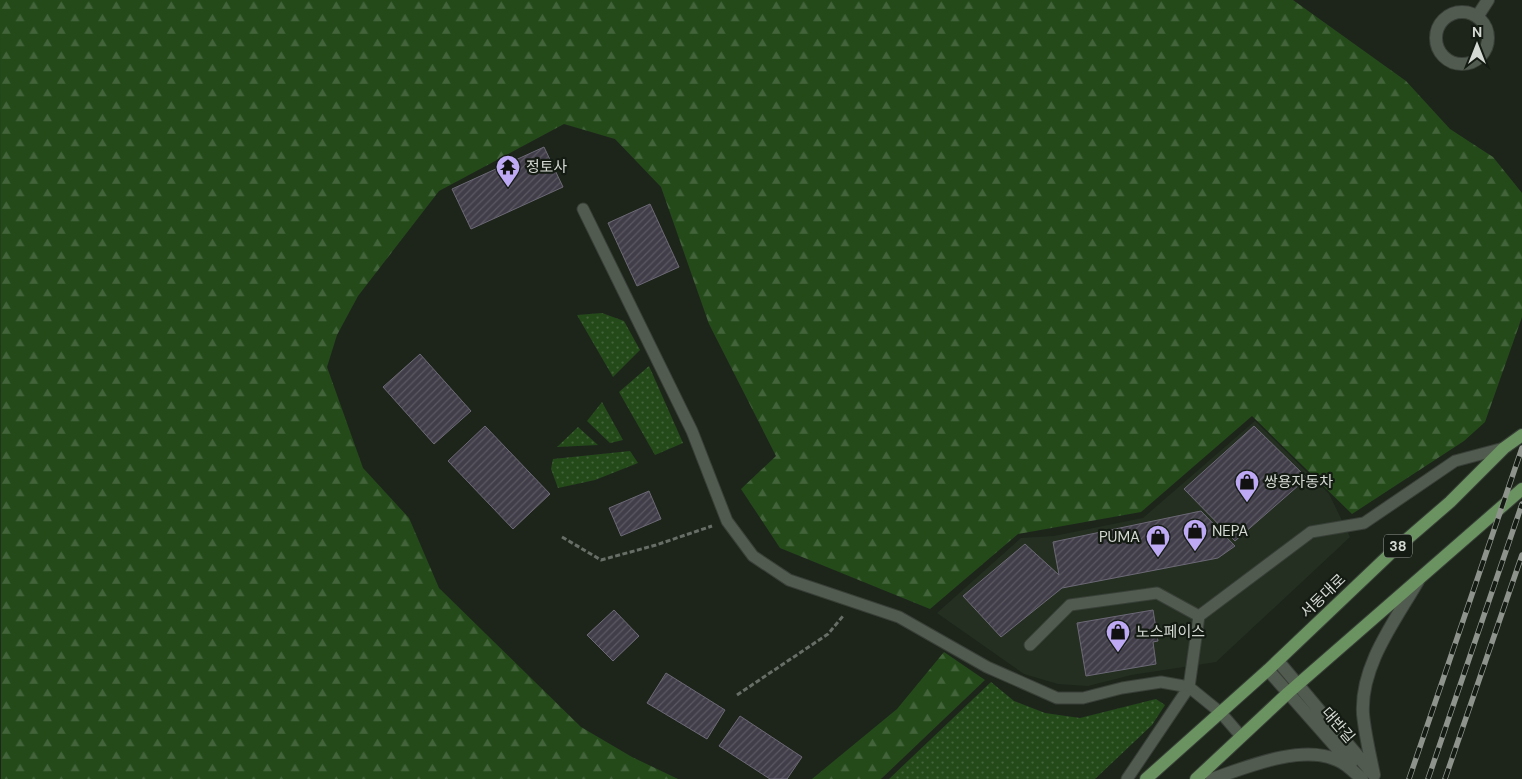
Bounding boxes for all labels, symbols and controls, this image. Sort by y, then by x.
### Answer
north arrow [1452,20,1502,70]
text: N [1472,23,1482,41]
temple icon: 정토사 [495,154,521,188]
place label: 정토사 [526,157,568,177]
shop icon: 쌍용자동차 [1234,469,1260,503]
place label: 쌍용자동차 [1264,472,1333,492]
shop icon: NEPA [1182,518,1208,552]
place label: NEPA [1212,521,1248,541]
shop icon: PUMA [1145,524,1171,558]
place label: PUMA [1099,527,1140,547]
road number: 38 [1384,534,1412,558]
street label: 서동대로 [1296,570,1350,622]
shop icon: 노스페이스 [1105,619,1131,653]
place label: 노스페이스 [1136,622,1205,642]
street label: 대반길 [1317,703,1359,747]

